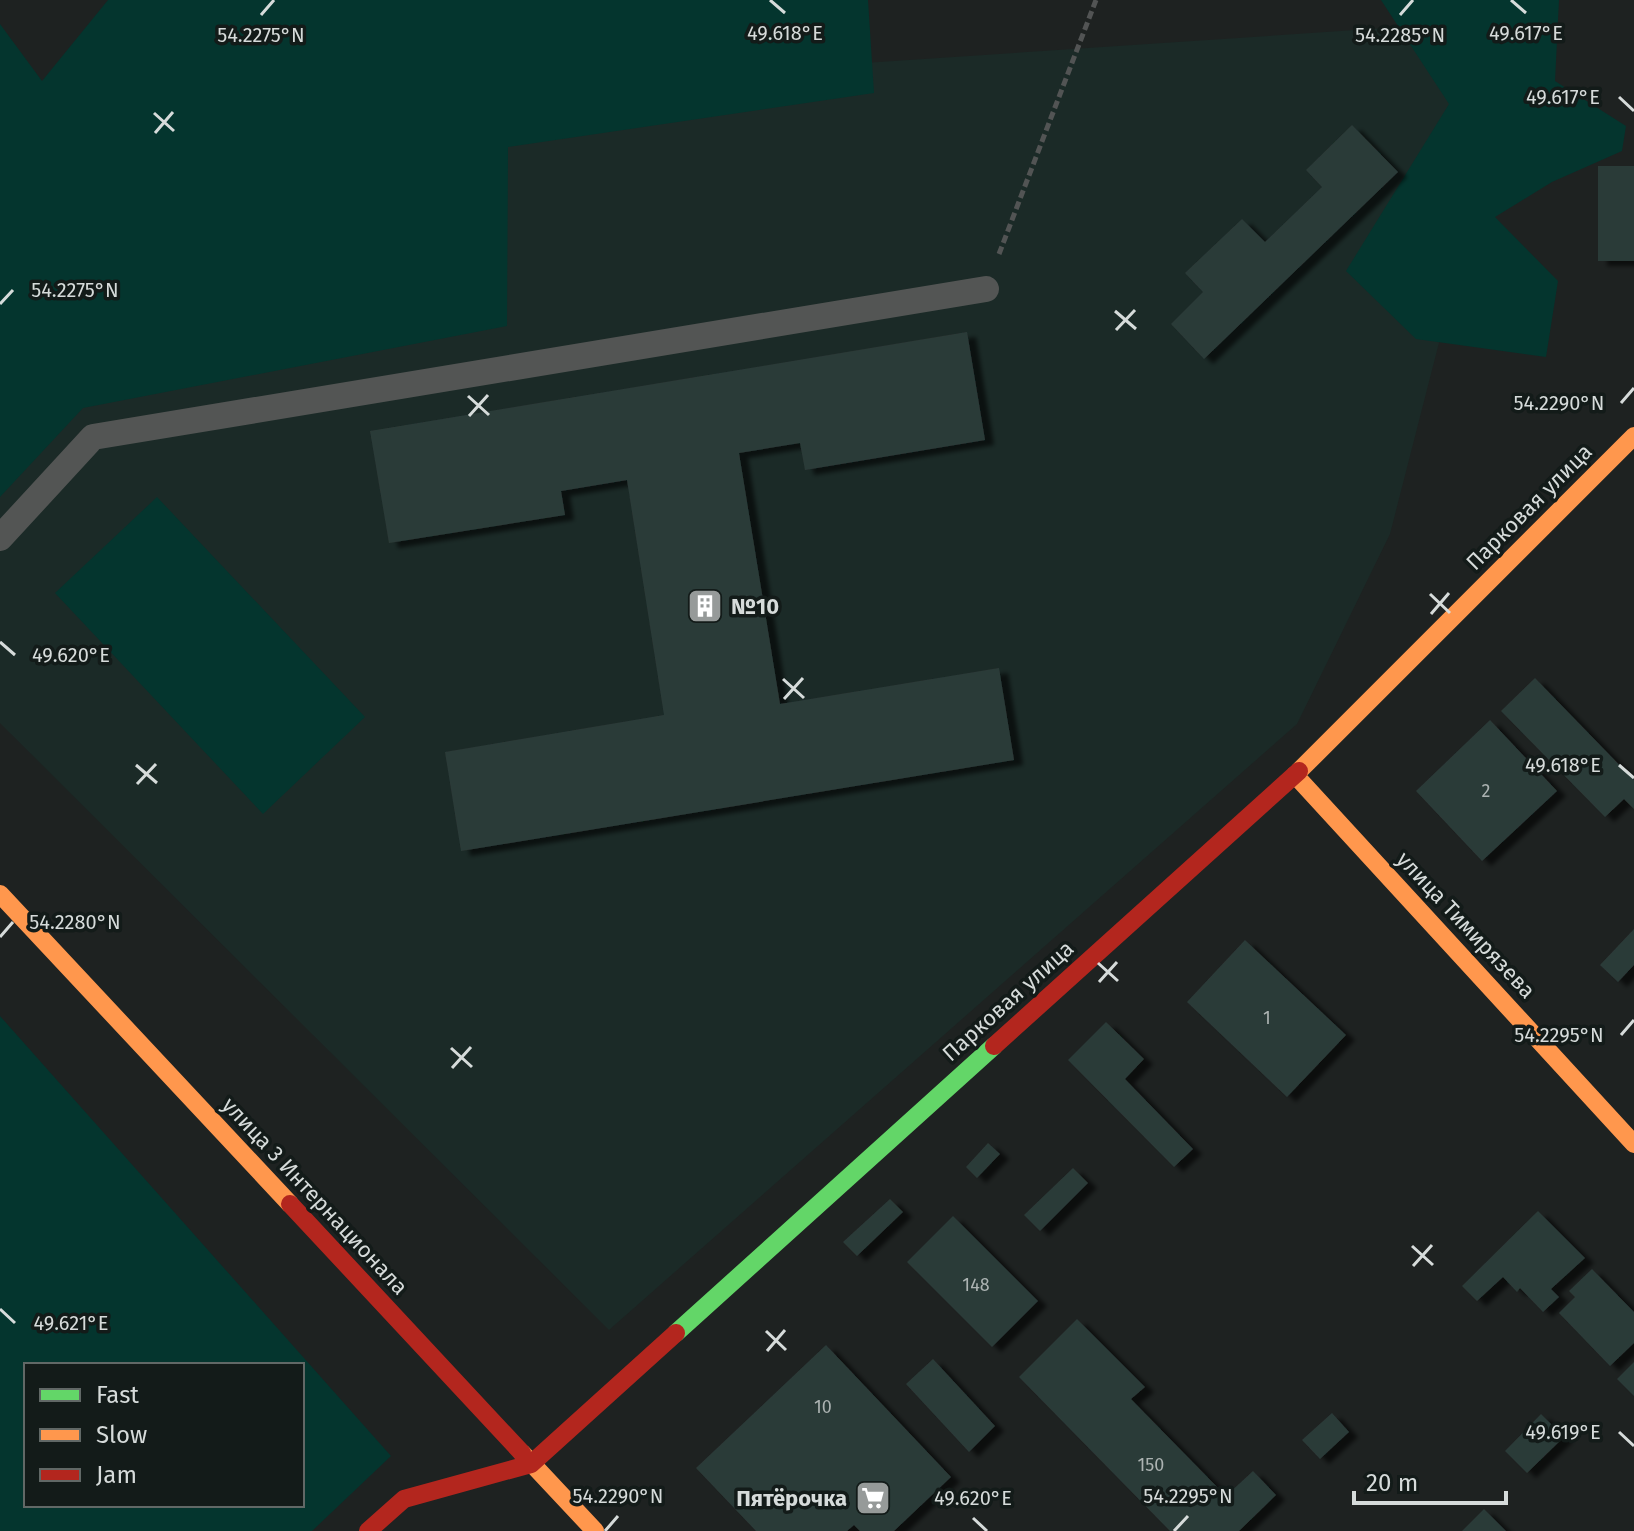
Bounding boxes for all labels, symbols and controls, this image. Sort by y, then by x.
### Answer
text: 49.618°E [747,21,823,45]
text: 49.617°E [1489,21,1563,45]
text: 54.2275°N [217,23,305,47]
text: 54.2285°N [1355,23,1445,47]
text: 49.617°E [1526,85,1600,109]
text: 54.2275°N [31,278,119,302]
text: 54.2290°N [1514,391,1604,415]
street label: Парковая улица [1460,438,1598,576]
building icon: №10 [686,587,724,625]
place label: №10 [731,593,779,620]
text: 49.620°E [32,643,110,667]
text: 49.618°E [1525,753,1601,777]
house number: 2 [1482,780,1491,802]
street label: улица Тимирязева [1391,846,1541,1004]
text: 54.2280°N [29,910,121,934]
street label: Парковая улица [937,935,1079,1067]
house number: 1 [1263,1007,1271,1029]
text: 54.2295°N [1514,1023,1604,1047]
street label: улица 3 Интернационала [216,1092,414,1300]
house number: 148 [962,1274,990,1296]
text: 49.621°E [34,1311,108,1335]
legend [24,1363,304,1507]
text: Fast [96,1381,139,1409]
house number: 10 [814,1396,832,1418]
text: 49.619°E [1525,1420,1601,1444]
text: Slow [96,1421,147,1449]
house number: 150 [1138,1454,1164,1476]
scale bar [1354,1455,1506,1505]
text: Jam [96,1461,137,1489]
text: 20 m [1366,1469,1418,1497]
supermarket icon: Пятёрочка [854,1479,892,1517]
text: 54.2290°N [573,1484,663,1508]
text: 54.2295°N [1143,1484,1233,1508]
place label: Пятёрочка [736,1485,847,1512]
text: 49.620°E [934,1486,1012,1510]

